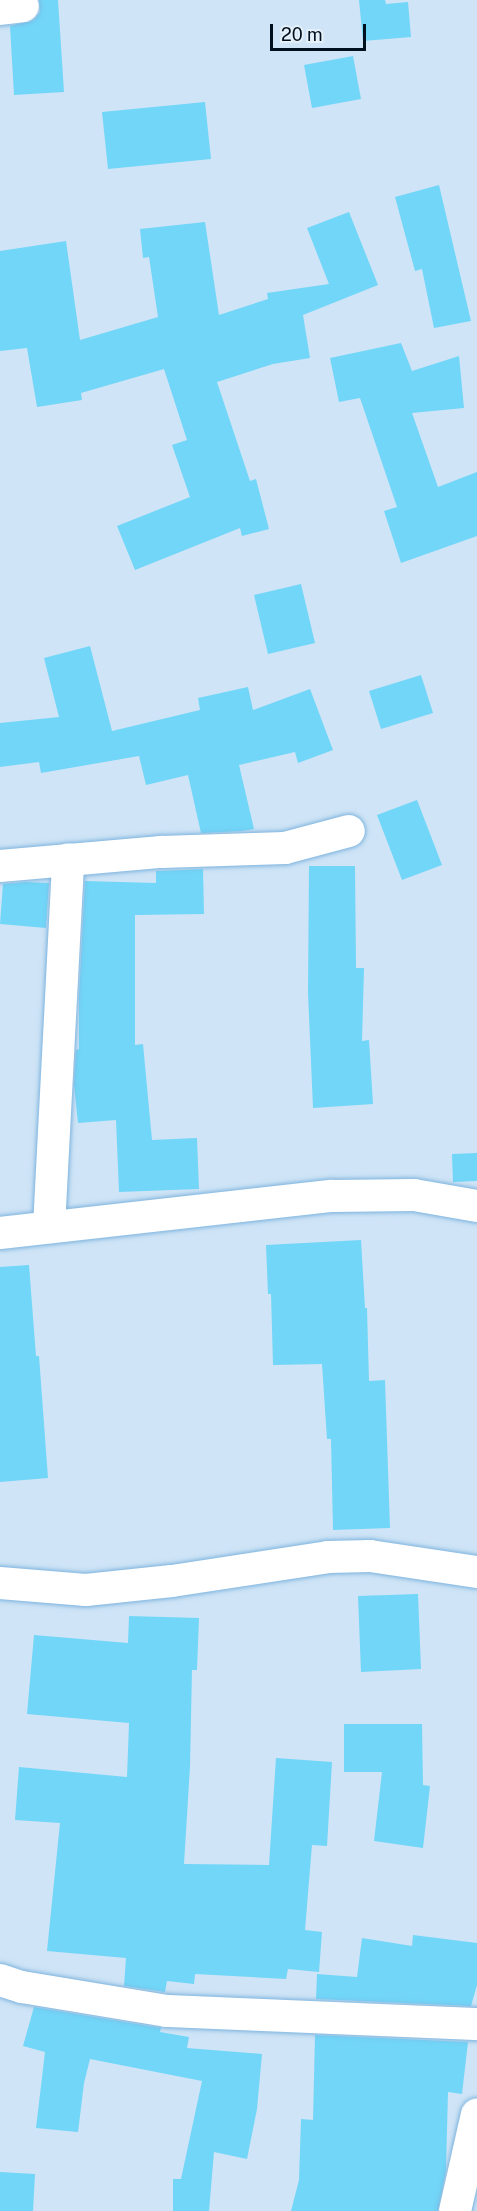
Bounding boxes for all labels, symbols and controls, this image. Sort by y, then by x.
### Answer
scale bar [273,12,369,50]
text: 20 m [281,24,323,45]

